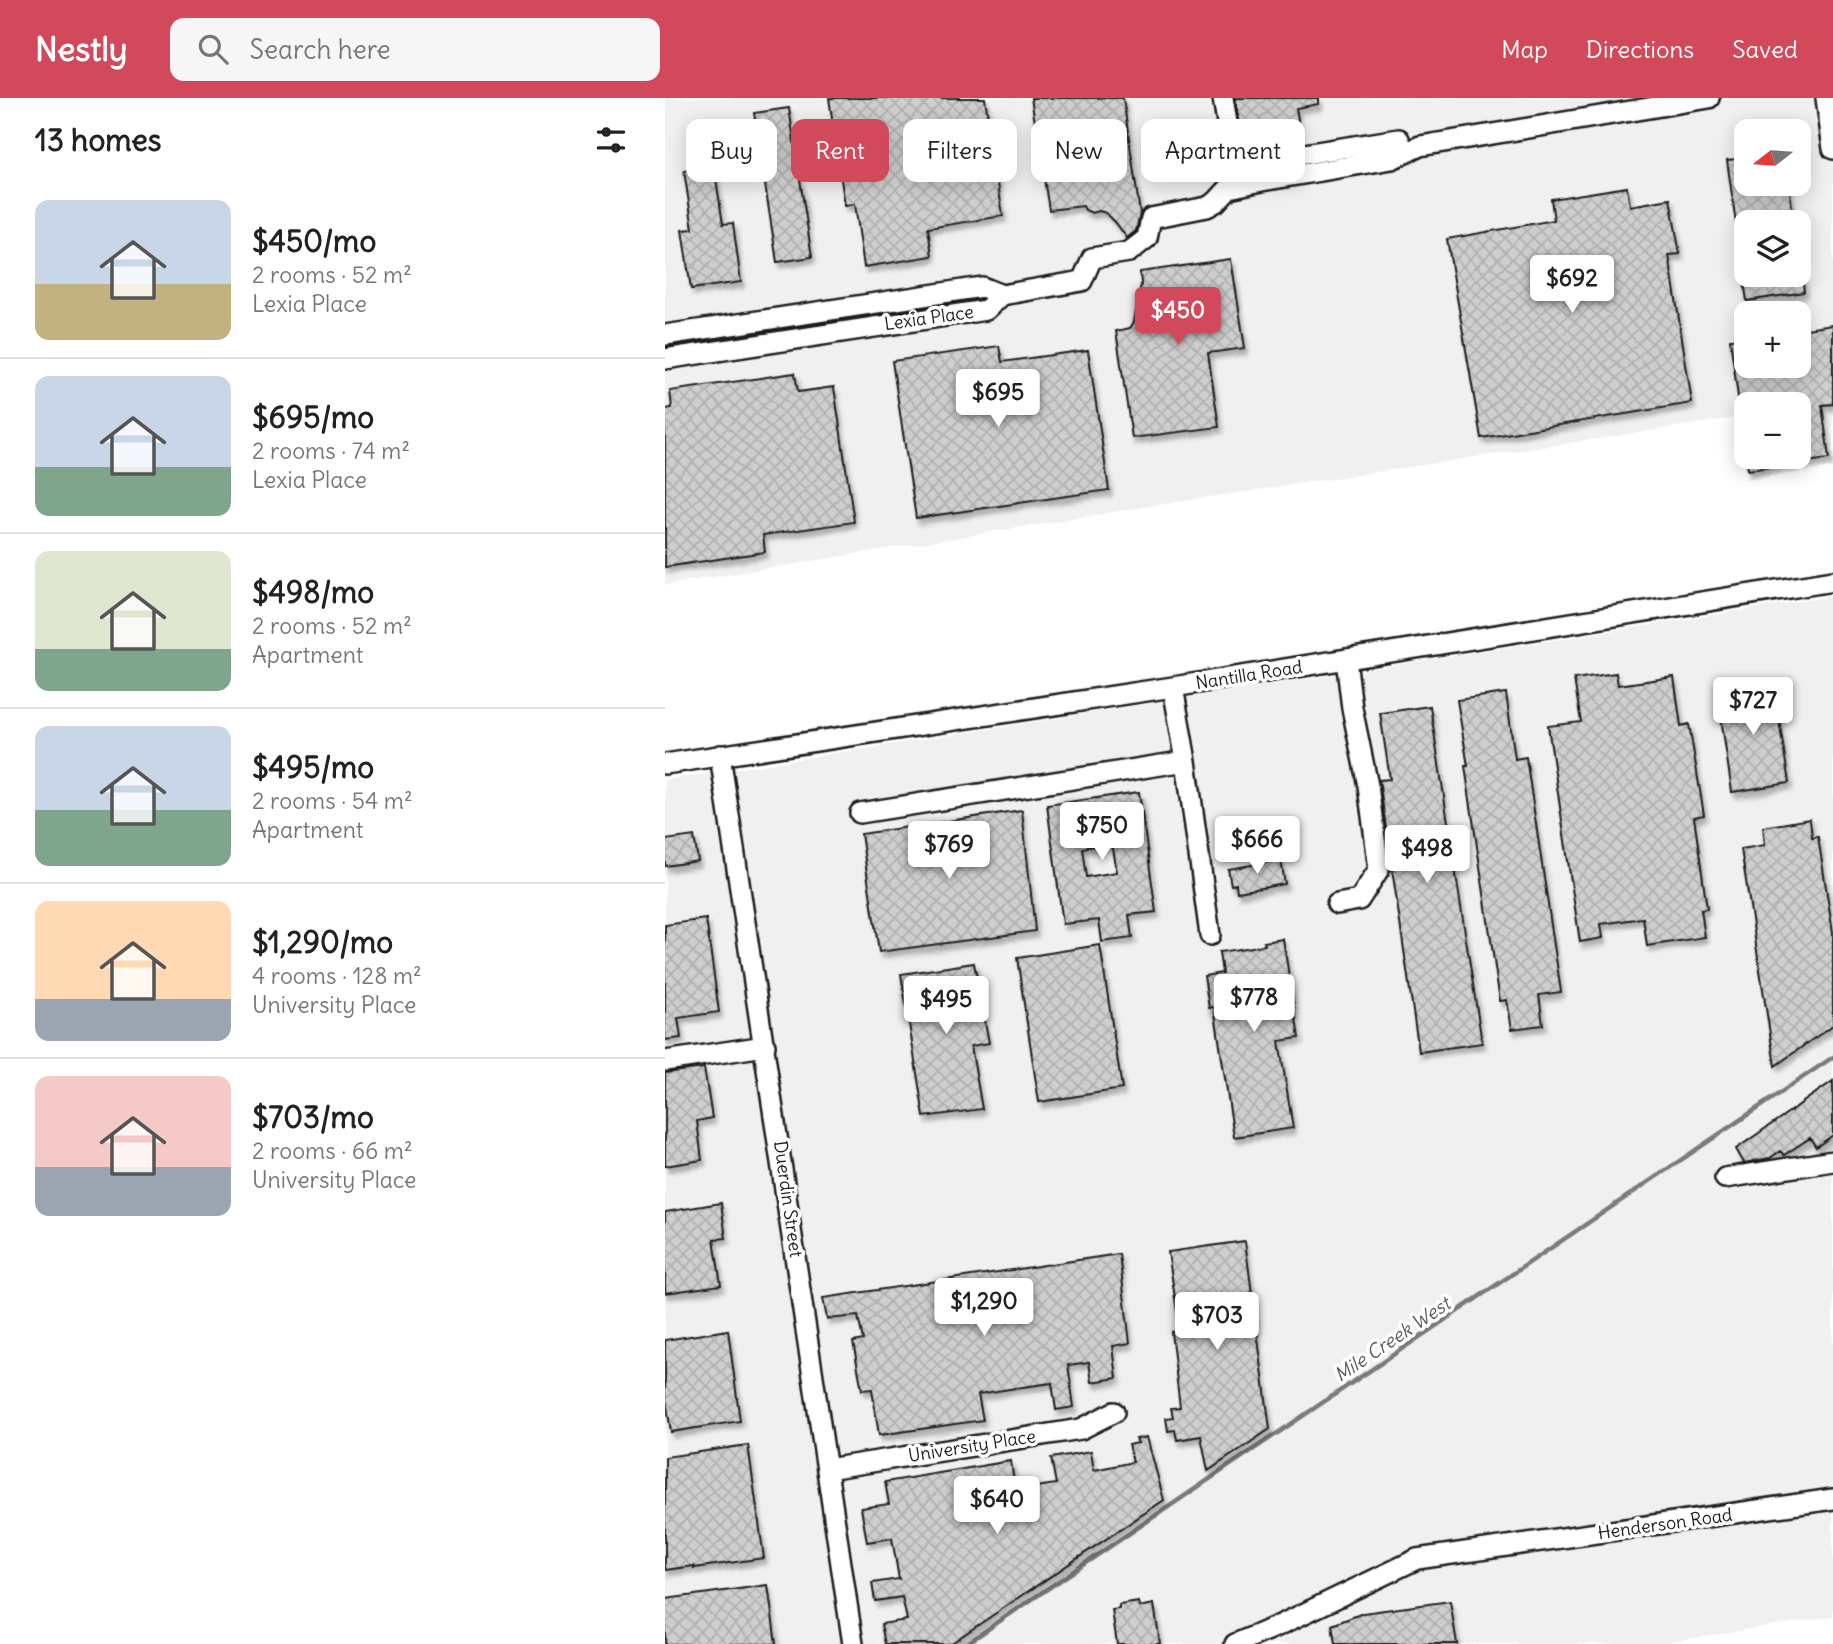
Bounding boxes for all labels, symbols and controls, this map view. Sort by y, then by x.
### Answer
search box [170,18,660,81]
text: Nestly [35,28,128,70]
icon: search [194,30,232,68]
text: Search here [250,33,391,66]
text: Map [1501,34,1548,64]
text: Directions [1586,34,1694,64]
text: Saved [1732,34,1798,64]
chip: Buy [686,119,777,182]
chip: Rent [791,119,889,182]
chip: Filters [903,119,1017,182]
chip: New [1031,119,1127,182]
chip: Apartment [1141,119,1305,182]
north arrow [1734,119,1811,196]
map controls [1734,119,1811,469]
text: 13 homes [35,121,161,159]
icon: filters [592,121,630,159]
button: layers [1734,210,1811,287]
text: $450/mo [252,222,376,260]
icon: home [91,228,175,312]
pin: $692 [1531,256,1613,315]
text: 2 rooms · 52 m² [252,260,412,289]
text: $692 [1546,263,1598,292]
pin: $450 [1137,288,1219,347]
text: Lexia Place [252,289,367,318]
text: $450 [1151,295,1205,324]
street label: Lexia Place [883,300,975,335]
button: + [1734,301,1811,378]
pin: $695 [957,370,1039,429]
text: $695 [972,377,1024,406]
button: − [1734,392,1811,469]
text: $695/mo [252,398,374,436]
icon: home [91,404,175,488]
text: 2 rooms · 74 m² [252,436,410,465]
text: Lexia Place [252,465,367,494]
text: $498/mo [252,573,374,611]
icon: home [91,579,175,663]
text: 2 rooms · 52 m² [252,611,412,640]
text: Apartment [252,640,364,669]
street label: Nantilla Road [1194,655,1304,694]
pin: $727 [1712,678,1794,737]
text: $727 [1729,685,1777,714]
text: $495/mo [252,748,374,786]
icon: home [91,754,175,838]
text: 2 rooms · 54 m² [252,786,413,815]
pin: $750 [1061,802,1143,862]
text: $750 [1076,810,1128,839]
text: Apartment [252,815,364,844]
pin: $666 [1216,816,1298,876]
pin: $769 [908,822,990,881]
text: $666 [1231,824,1283,853]
pin: $498 [1386,826,1468,885]
text: $769 [924,829,974,858]
text: $498 [1401,833,1453,862]
text: $1,290/mo [252,923,393,961]
icon: home [91,929,175,1013]
text: 4 rooms · 128 m² [252,961,422,990]
pin: $778 [1213,974,1295,1034]
pin: $495 [905,976,987,1036]
text: $778 [1230,982,1278,1011]
text: $495 [920,984,972,1013]
text: University Place [252,990,417,1019]
text: $703/mo [252,1098,374,1136]
icon: home [91,1104,175,1188]
text: 2 rooms · 66 m² [252,1136,413,1165]
street label: Duerdin Street [769,1139,808,1259]
text: University Place [252,1165,417,1194]
pin: $1,290 [927,1278,1041,1338]
text: $1,290 [950,1286,1018,1315]
water label: Mile Creek West [1329,1290,1457,1387]
pin: $703 [1176,1292,1258,1352]
text: $703 [1191,1300,1243,1329]
street label: University Place [907,1424,1037,1467]
pin: $640 [956,1476,1038,1536]
text: $640 [970,1484,1024,1513]
street label: Henderson Road [1596,1503,1734,1544]

